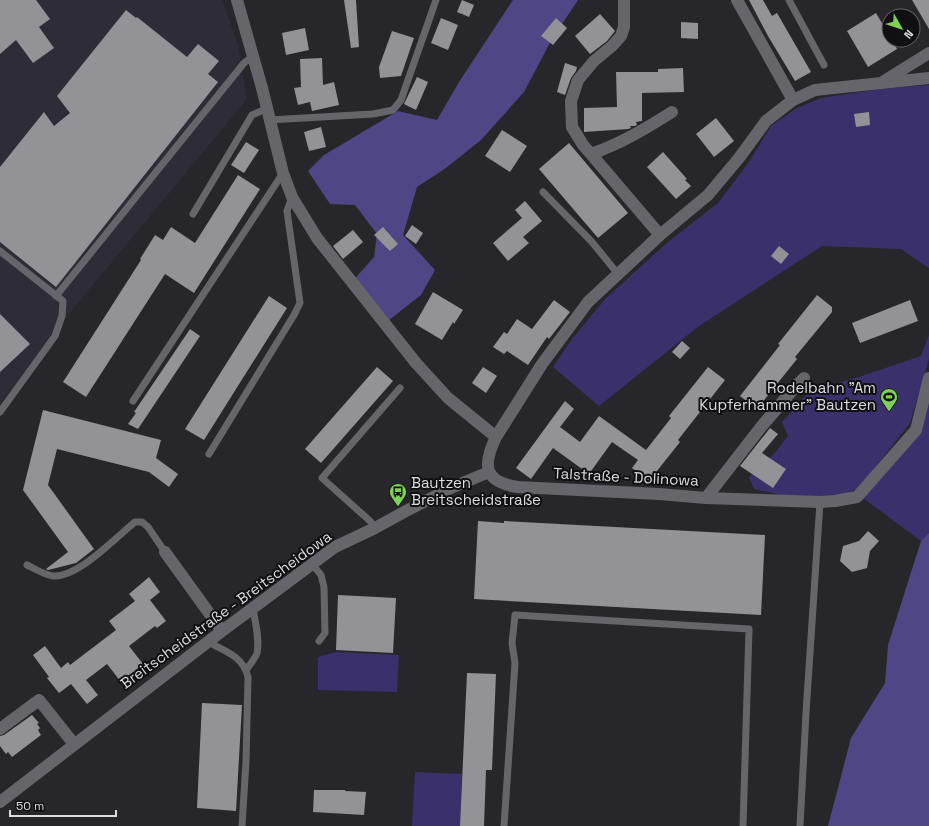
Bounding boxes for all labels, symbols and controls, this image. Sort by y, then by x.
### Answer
north arrow [881,8,921,48]
text: N [901,27,917,42]
place label: Rodelbahn "Am Kupferhammer" Bautzen [699,378,876,414]
sports icon: Rodelbahn "Am Kupferhammer" Bautzen [879,387,899,412]
street label: Talstraße - Dolinowa [553,463,700,490]
place label: Bautzen Breitscheidstraße [411,473,541,509]
bus stop icon: Bautzen Breitscheidstraße [388,482,408,507]
street label: Breitscheidstraße - Breitscheidowa [116,526,335,693]
scale bar [10,792,116,818]
text: 50 m [16,798,44,814]

